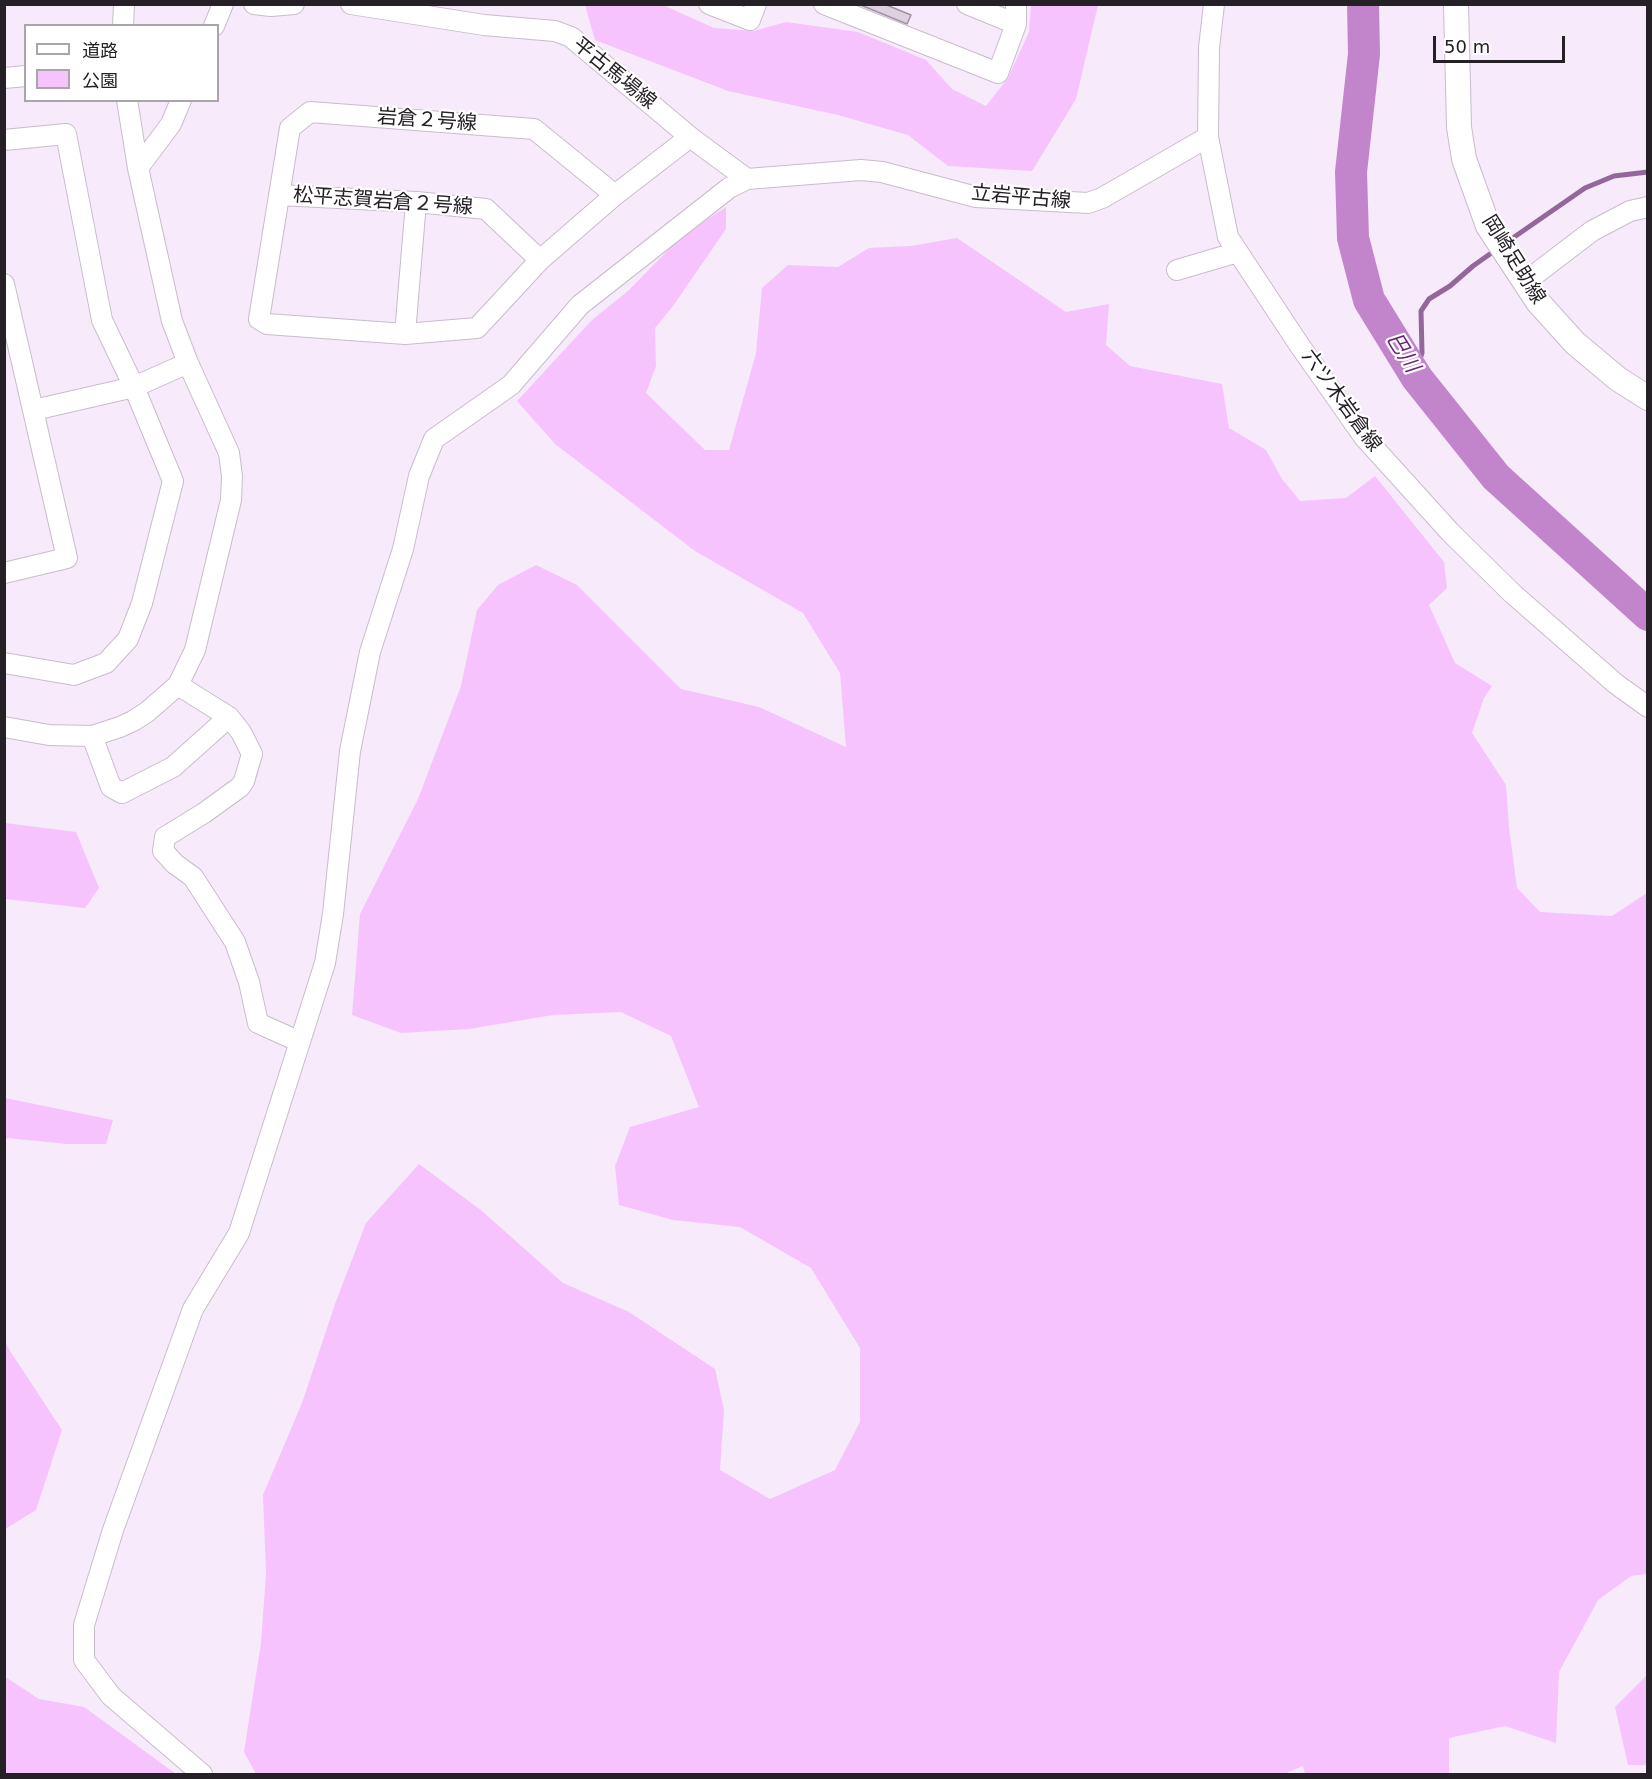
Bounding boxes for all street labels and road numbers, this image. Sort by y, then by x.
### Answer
street label: 平古馬場線 [568,33,660,115]
street label: 岩倉２号線 [376,106,478,136]
street label: 立岩平古線 [970,182,1072,214]
street label: 松平志賀岩倉２号線 [292,184,474,220]
street label: 岡崎足助線 [1476,211,1550,309]
street label: 六ツ木岩倉線 [1296,345,1386,457]

